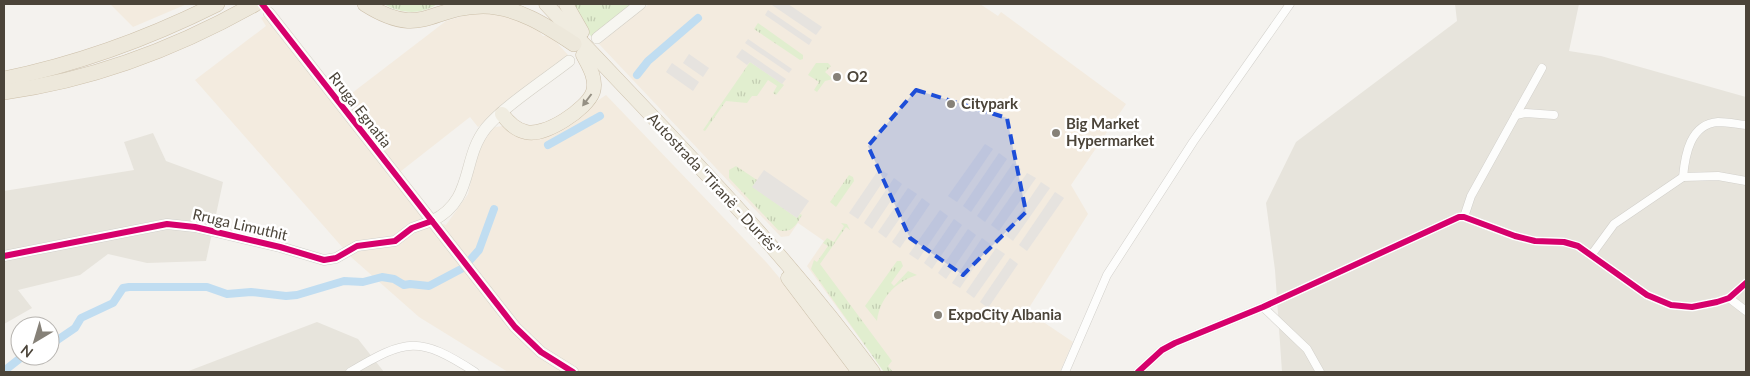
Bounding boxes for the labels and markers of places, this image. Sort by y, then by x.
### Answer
place label: O2 [847,67,868,85]
marker: O2 [831,71,843,83]
place label: Citypark [961,94,1019,112]
marker: Citypark [945,98,957,110]
place label: Big Market Hypermarket [1066,114,1155,149]
marker: Big Market Hypermarket [1050,127,1062,139]
place label: ExpoCity Albania [948,305,1062,323]
marker: ExpoCity Albania [932,309,944,321]

